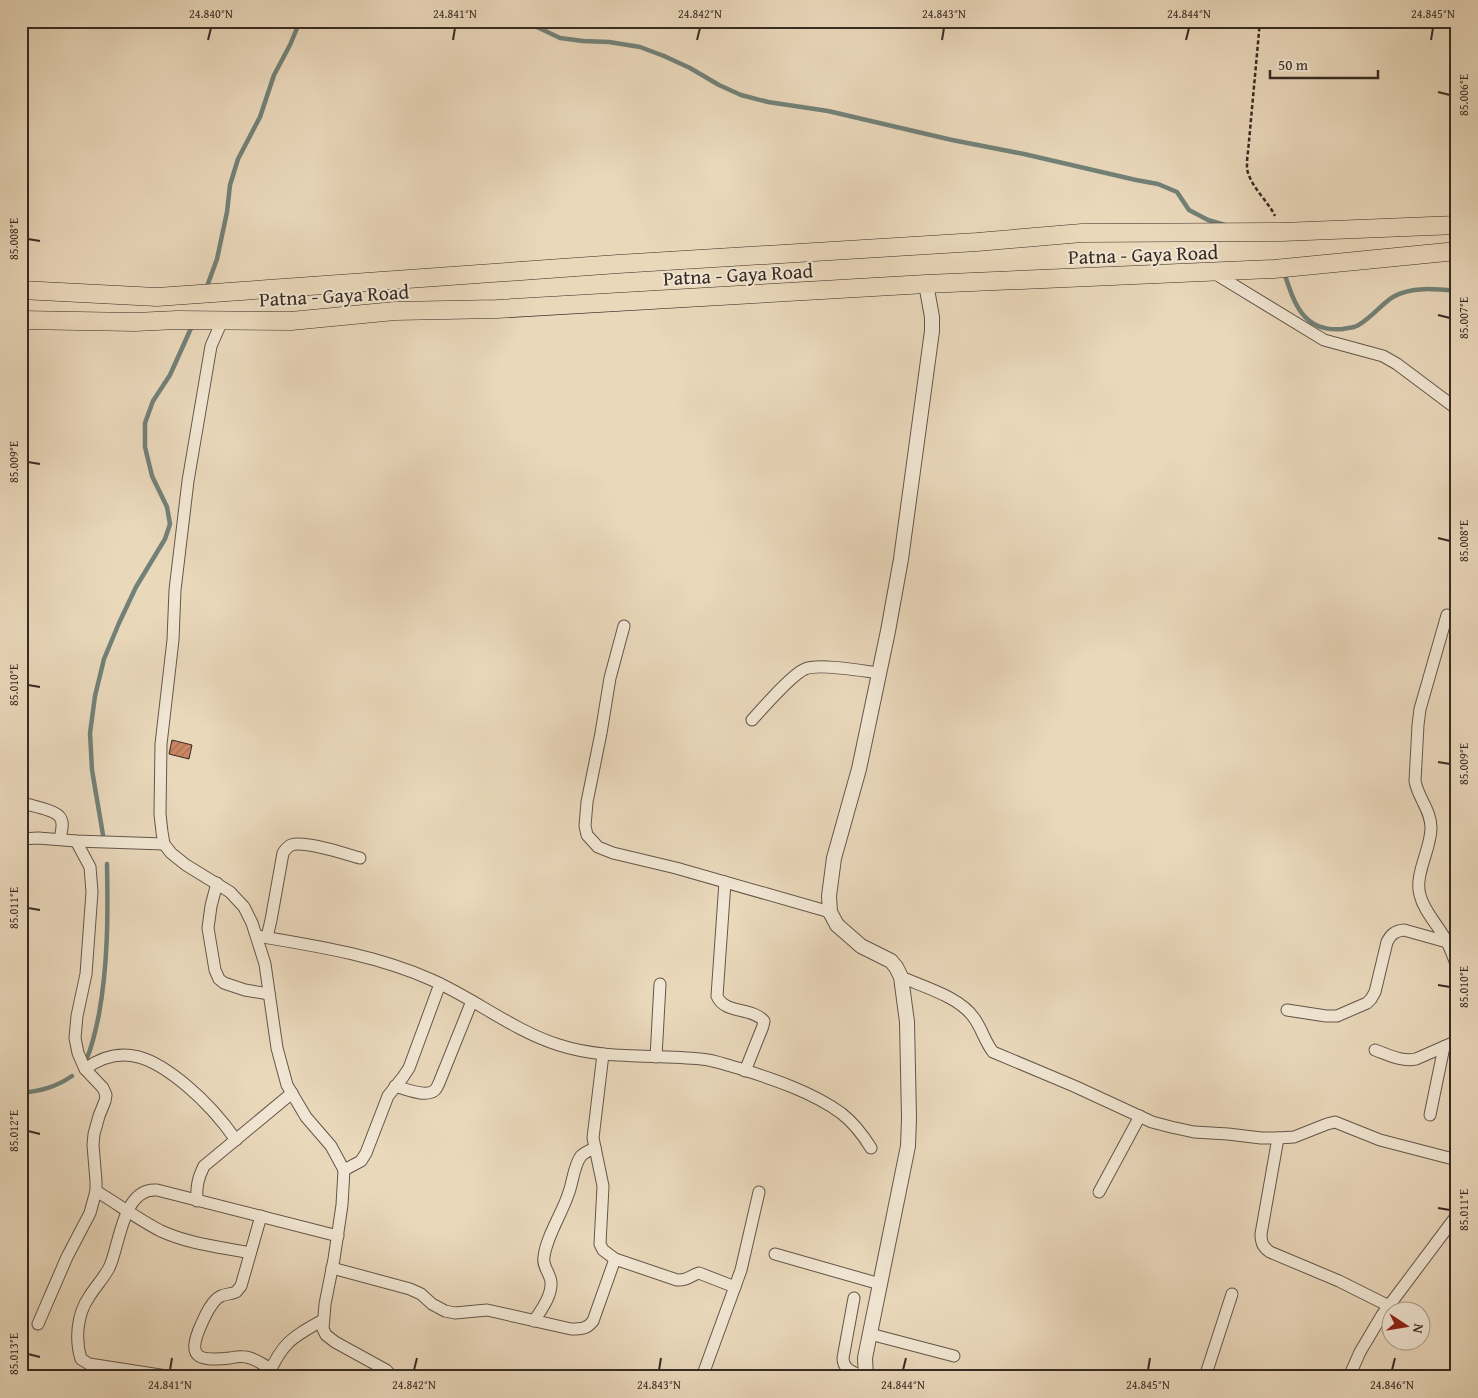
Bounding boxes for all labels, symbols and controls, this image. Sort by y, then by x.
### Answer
text: 24.840°N [189,5,233,22]
text: 24.841°N [433,5,477,22]
text: 24.842°N [678,5,722,22]
text: 24.843°N [922,5,966,22]
text: 24.844°N [1167,5,1211,22]
text: 24.845°N [1411,5,1455,22]
scale bar [1270,48,1378,80]
text: 50 m [1278,54,1309,75]
text: 85.006°E [1455,74,1472,116]
text: 85.008°E [5,218,22,260]
street label: Patna - Gaya Road [1067,237,1219,271]
street label: Patna - Gaya Road [662,256,814,292]
street label: Patna - Gaya Road [258,277,410,313]
text: 85.007°E [1455,297,1472,339]
text: 85.009°E [5,441,22,483]
text: 85.008°E [1455,520,1472,562]
text: 85.010°E [5,664,22,706]
text: 85.009°E [1455,743,1472,785]
text: 85.011°E [5,887,22,929]
text: 85.010°E [1455,966,1472,1008]
text: 85.012°E [5,1110,22,1152]
text: 85.011°E [1455,1189,1472,1231]
north arrow [1380,1300,1430,1350]
text: N [1408,1322,1429,1336]
text: 85.013°E [5,1333,22,1375]
text: 24.841°N [148,1376,192,1393]
text: 24.842°N [392,1376,436,1393]
text: 24.843°N [637,1376,681,1393]
text: 24.844°N [881,1376,925,1393]
text: 24.845°N [1126,1376,1170,1393]
text: 24.846°N [1370,1376,1414,1393]

